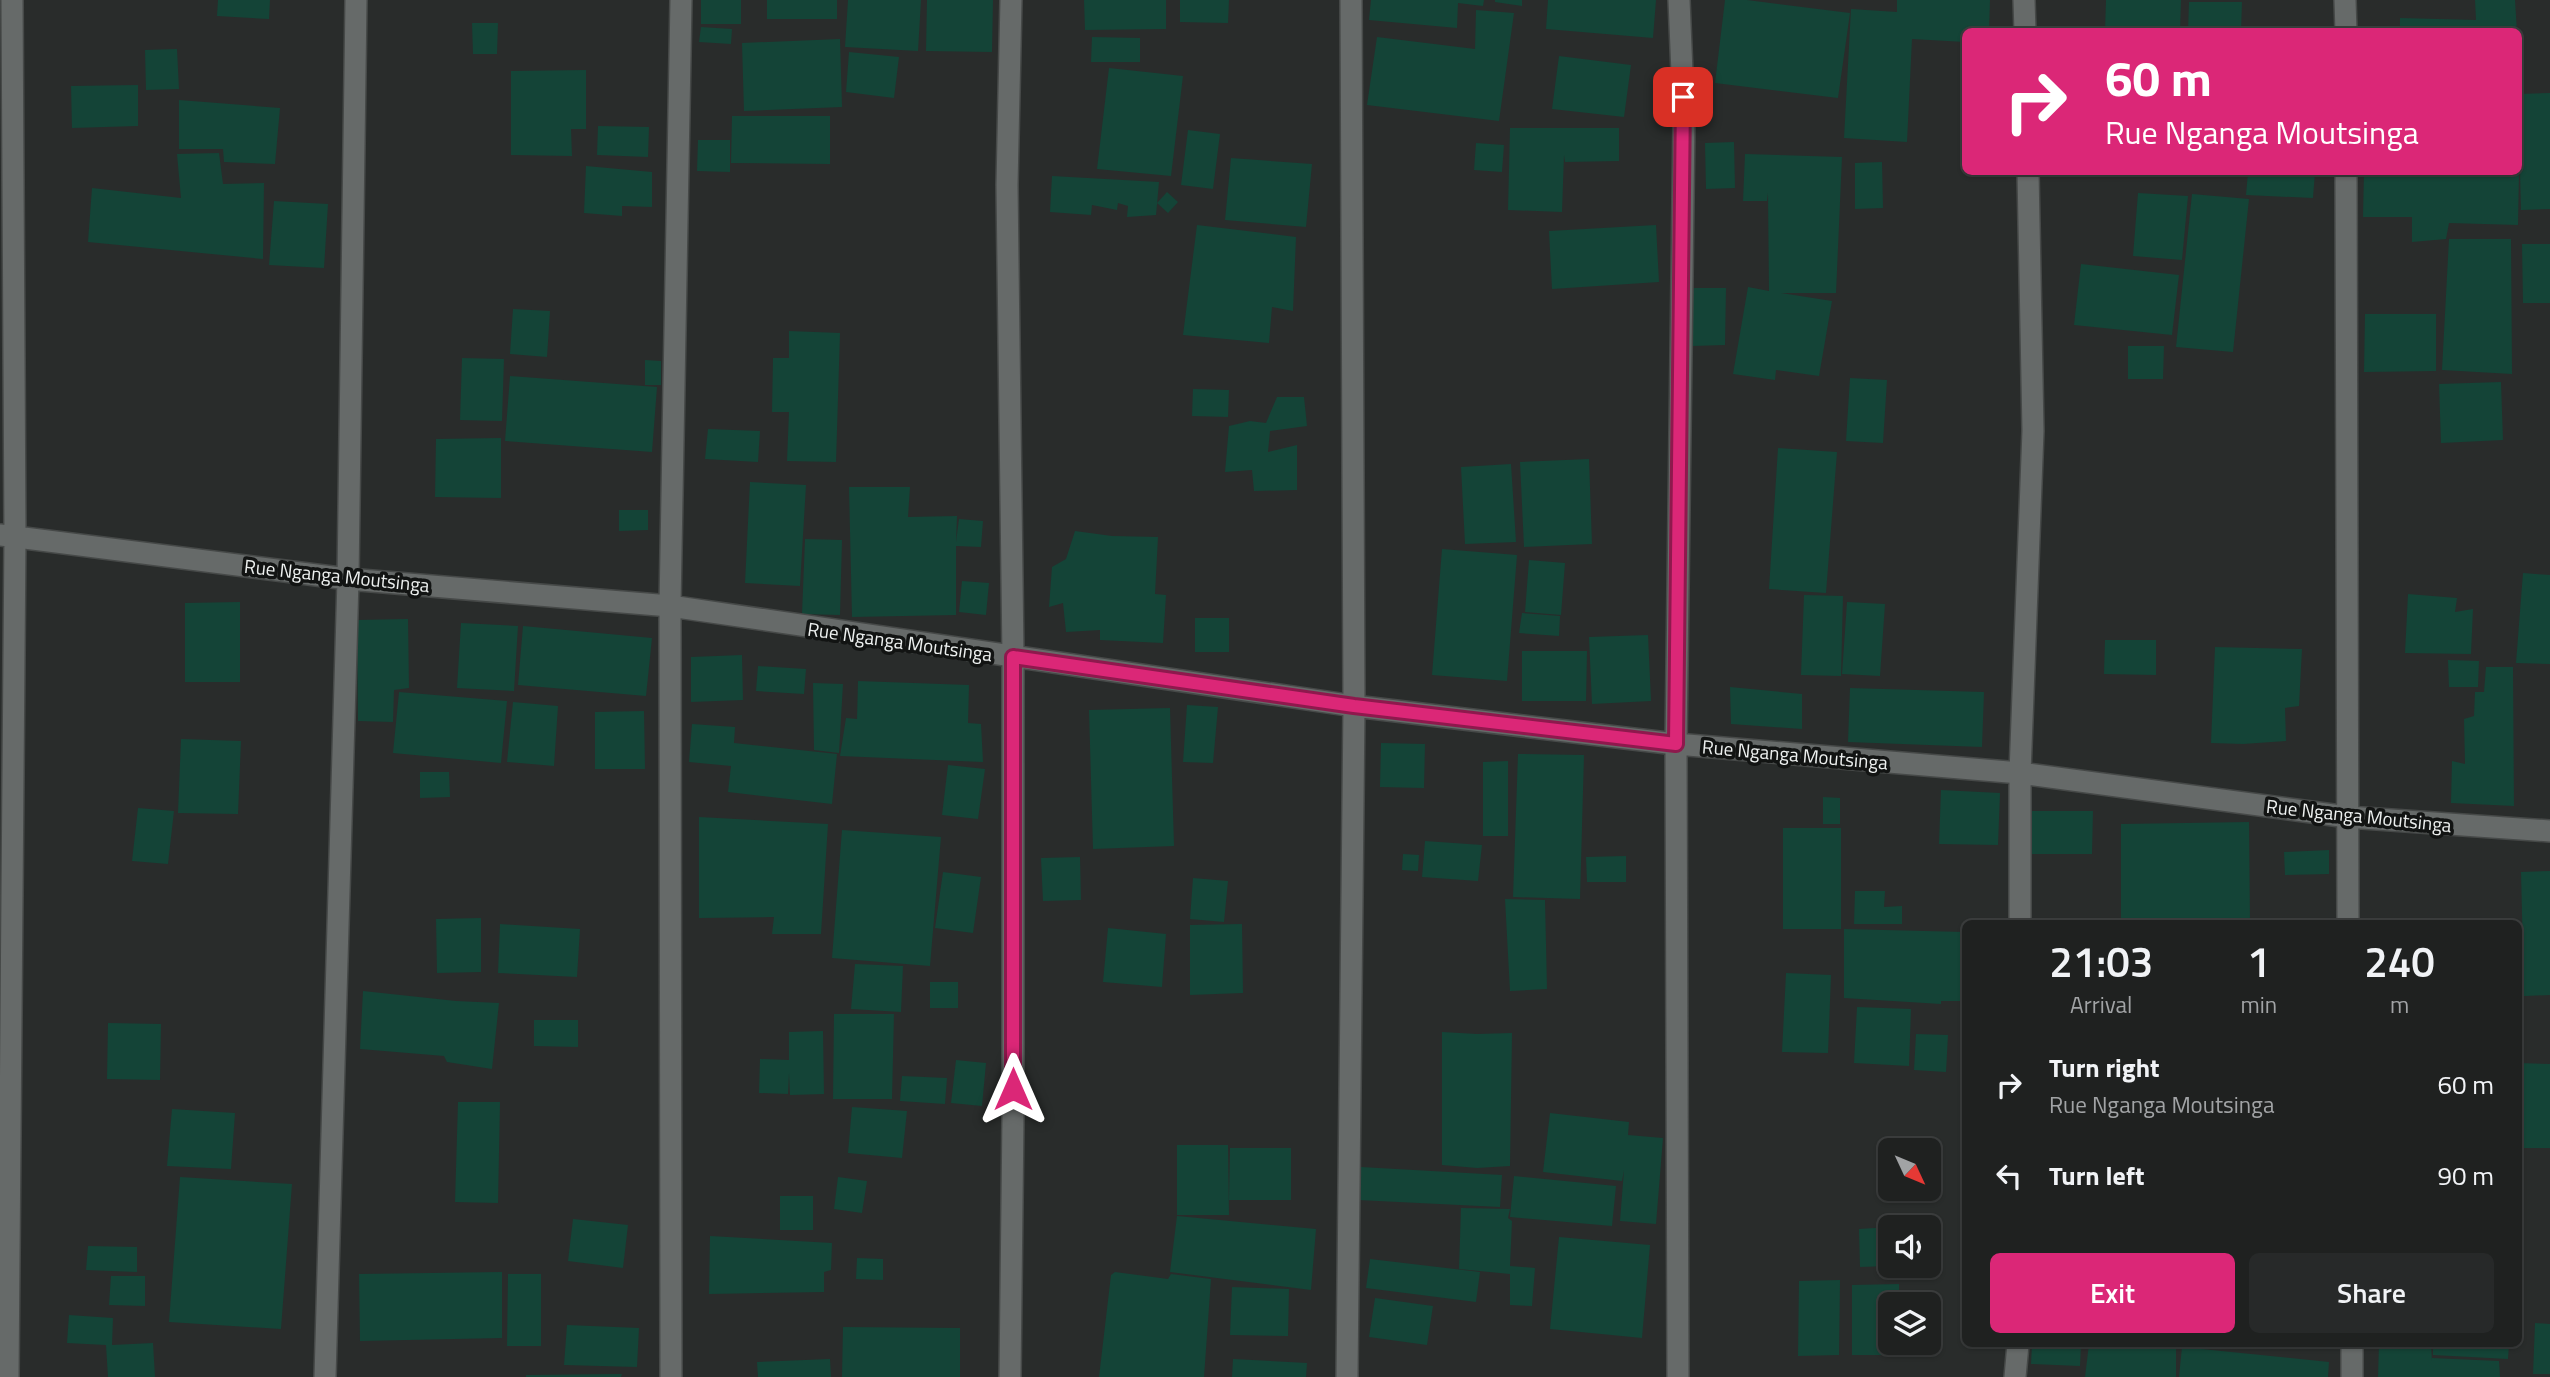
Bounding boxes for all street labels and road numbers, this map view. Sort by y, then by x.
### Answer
street label: Rue Nganga Moutsinga [243,551,432,599]
street label: Rue Nganga Moutsinga [806,614,995,668]
street label: Rue Nganga Moutsinga [1701,731,1890,777]
street label: Rue Nganga Moutsinga [2265,791,2454,839]

